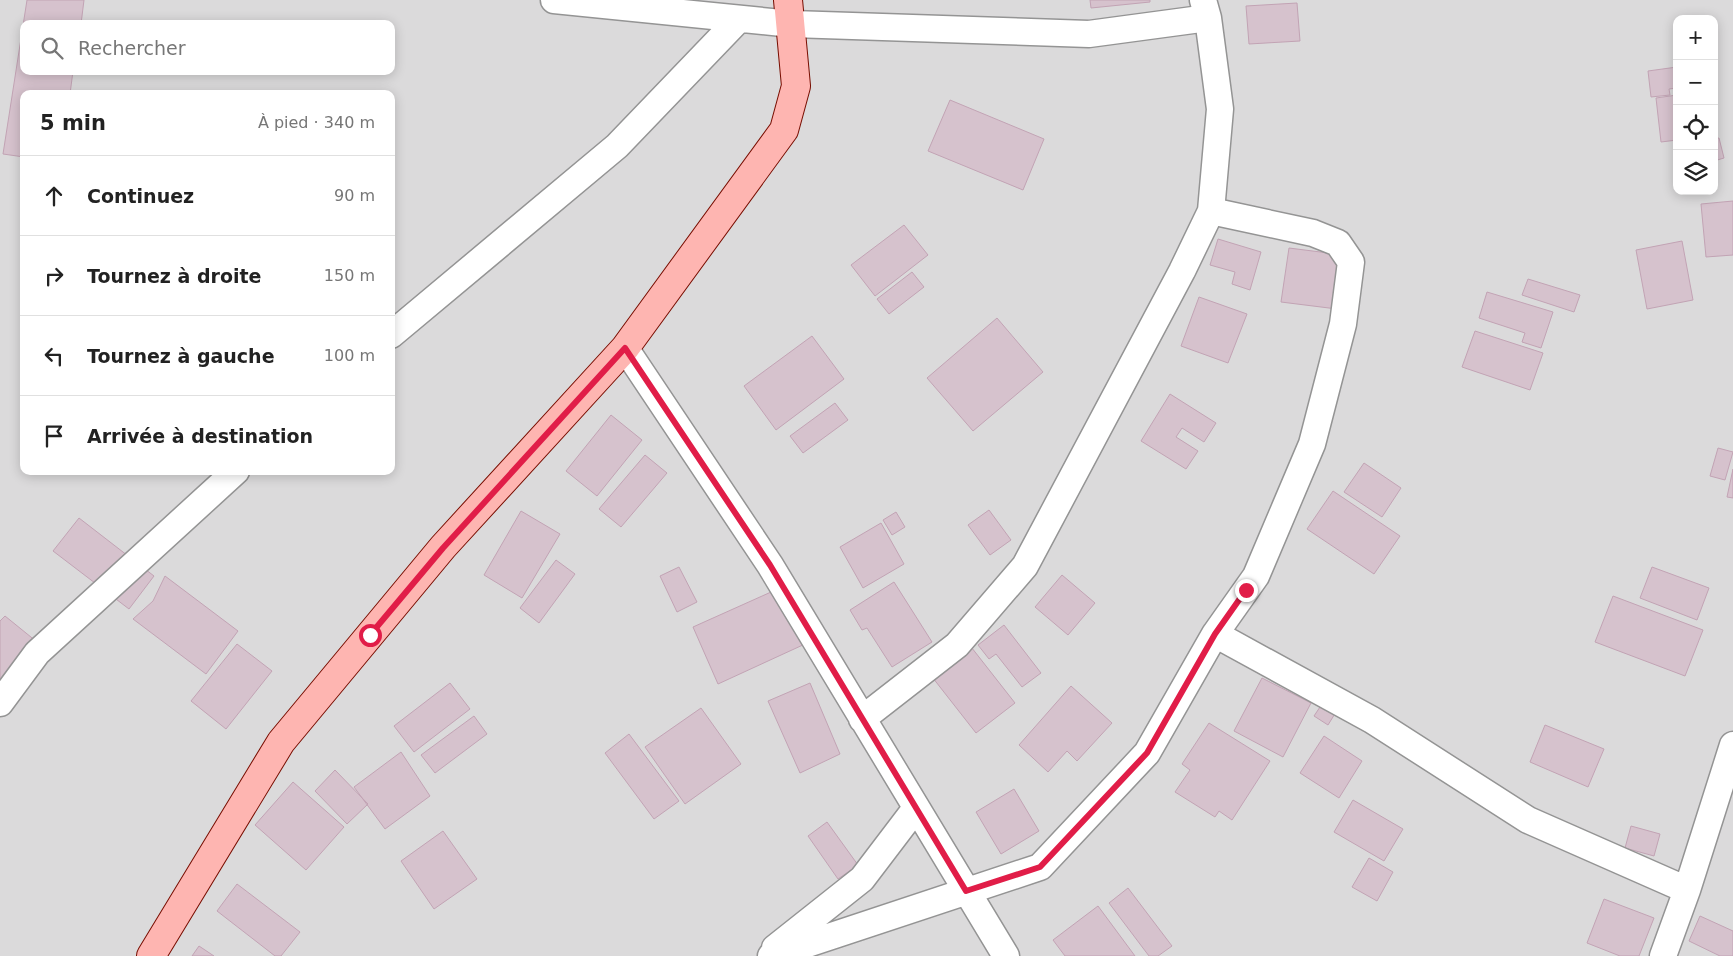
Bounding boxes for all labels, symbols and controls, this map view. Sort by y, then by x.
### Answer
map controls [1673,15,1718,195]
button: + [1673,15,1718,60]
search box [20,20,395,75]
icon: search [38,34,66,62]
text: Rechercher [78,37,186,59]
button: − [1673,60,1718,105]
button: locate [1673,105,1718,150]
text: 5 min [40,111,106,135]
text: À pied · 340 m [258,113,375,132]
button: layers [1673,150,1718,195]
icon: ahead [40,182,68,210]
text: Continuez [87,185,194,207]
text: 90 m [334,186,375,205]
icon: right [40,262,68,290]
text: Tournez à droite [87,265,261,287]
text: 150 m [324,266,375,285]
icon: left [40,342,68,370]
text: Tournez à gauche [87,345,275,367]
text: 100 m [324,346,375,365]
icon: arrive [40,422,68,450]
text: Arrivée à destination [87,425,313,447]
route end [1235,579,1258,602]
route start [359,624,382,647]

